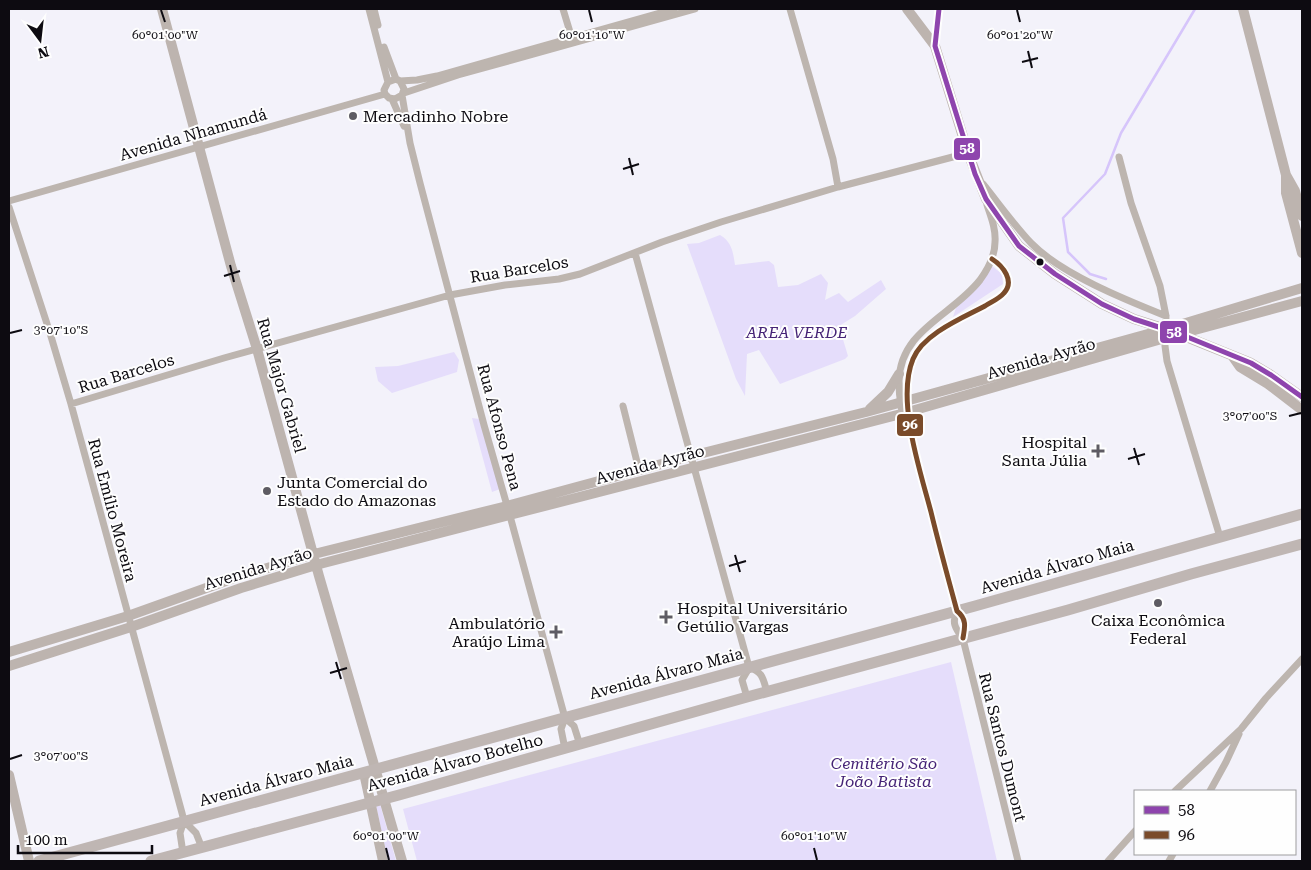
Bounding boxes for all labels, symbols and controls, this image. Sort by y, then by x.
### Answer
north arrow [15,15,65,65]
text: 60°01'00"W [132,28,199,42]
text: 60°01'10"W [559,28,626,42]
text: 60°01'20"W [987,28,1054,42]
text: N [36,43,51,62]
street label: Avenida Nhamundá [117,104,269,165]
place label: Mercadinho Nobre [363,107,509,126]
marker: Mercadinho Nobre [347,110,359,122]
line badge: 58 [953,137,981,161]
text: 58 [959,140,975,156]
street label: Rua Barcelos [469,252,570,287]
unlabelled marker [1035,257,1045,267]
street label: Rua Major Gabriel [253,316,310,455]
line badge: 58 [1159,320,1188,344]
text: 3°07'10"S [34,323,88,337]
park label: AREA VERDE [745,323,848,342]
text: 58 [1166,324,1182,340]
street label: Avenida Ayrão [985,334,1098,383]
street label: Rua Barcelos [76,350,177,397]
street label: Rua Afonso Pena [474,362,526,493]
text: 3°07'00"S [1223,409,1277,423]
line badge: 96 [896,413,924,437]
text: 96 [902,416,918,432]
place label: Hospital Santa Júlia [1002,433,1087,470]
street label: Rua Emílio Moreira [84,436,141,584]
street label: Avenida Ayrão [594,441,707,488]
marker: Hospital Santa Júlia [1091,444,1105,458]
place label: Junta Comercial do Estado do Amazonas [277,473,436,510]
marker: Junta Comercial do Estado do Amazonas [261,485,273,497]
street label: Avenida Álvaro Maia [978,535,1136,597]
street label: Avenida Ayrão [202,543,315,594]
marker: Caixa Econômica Federal [1152,597,1164,609]
place label: Hospital Universitário Getúlio Vargas [677,599,848,636]
marker: Hospital Universitário Getúlio Vargas [659,610,673,624]
place label: Caixa Econômica Federal [1091,611,1225,648]
place label: Ambulatório Araújo Lima [449,614,545,651]
marker: Ambulatório Araújo Lima [549,625,563,639]
street label: Avenida Álvaro Maia [587,644,746,703]
street label: Rua Santos Dumont [975,671,1030,824]
street label: Avenida Álvaro Botelho [365,730,545,795]
text: 3°07'00"S [34,749,88,763]
street label: Avenida Álvaro Maia [197,751,356,810]
park label: Cemitério São João Batista [831,754,937,791]
legend [1134,790,1296,855]
text: 58 [1178,801,1195,819]
scale bar [18,822,151,854]
text: 96 [1178,826,1195,844]
text: 60°01'00"W [353,829,420,843]
text: 60°01'10"W [781,829,848,843]
text: 100 m [25,831,68,849]

